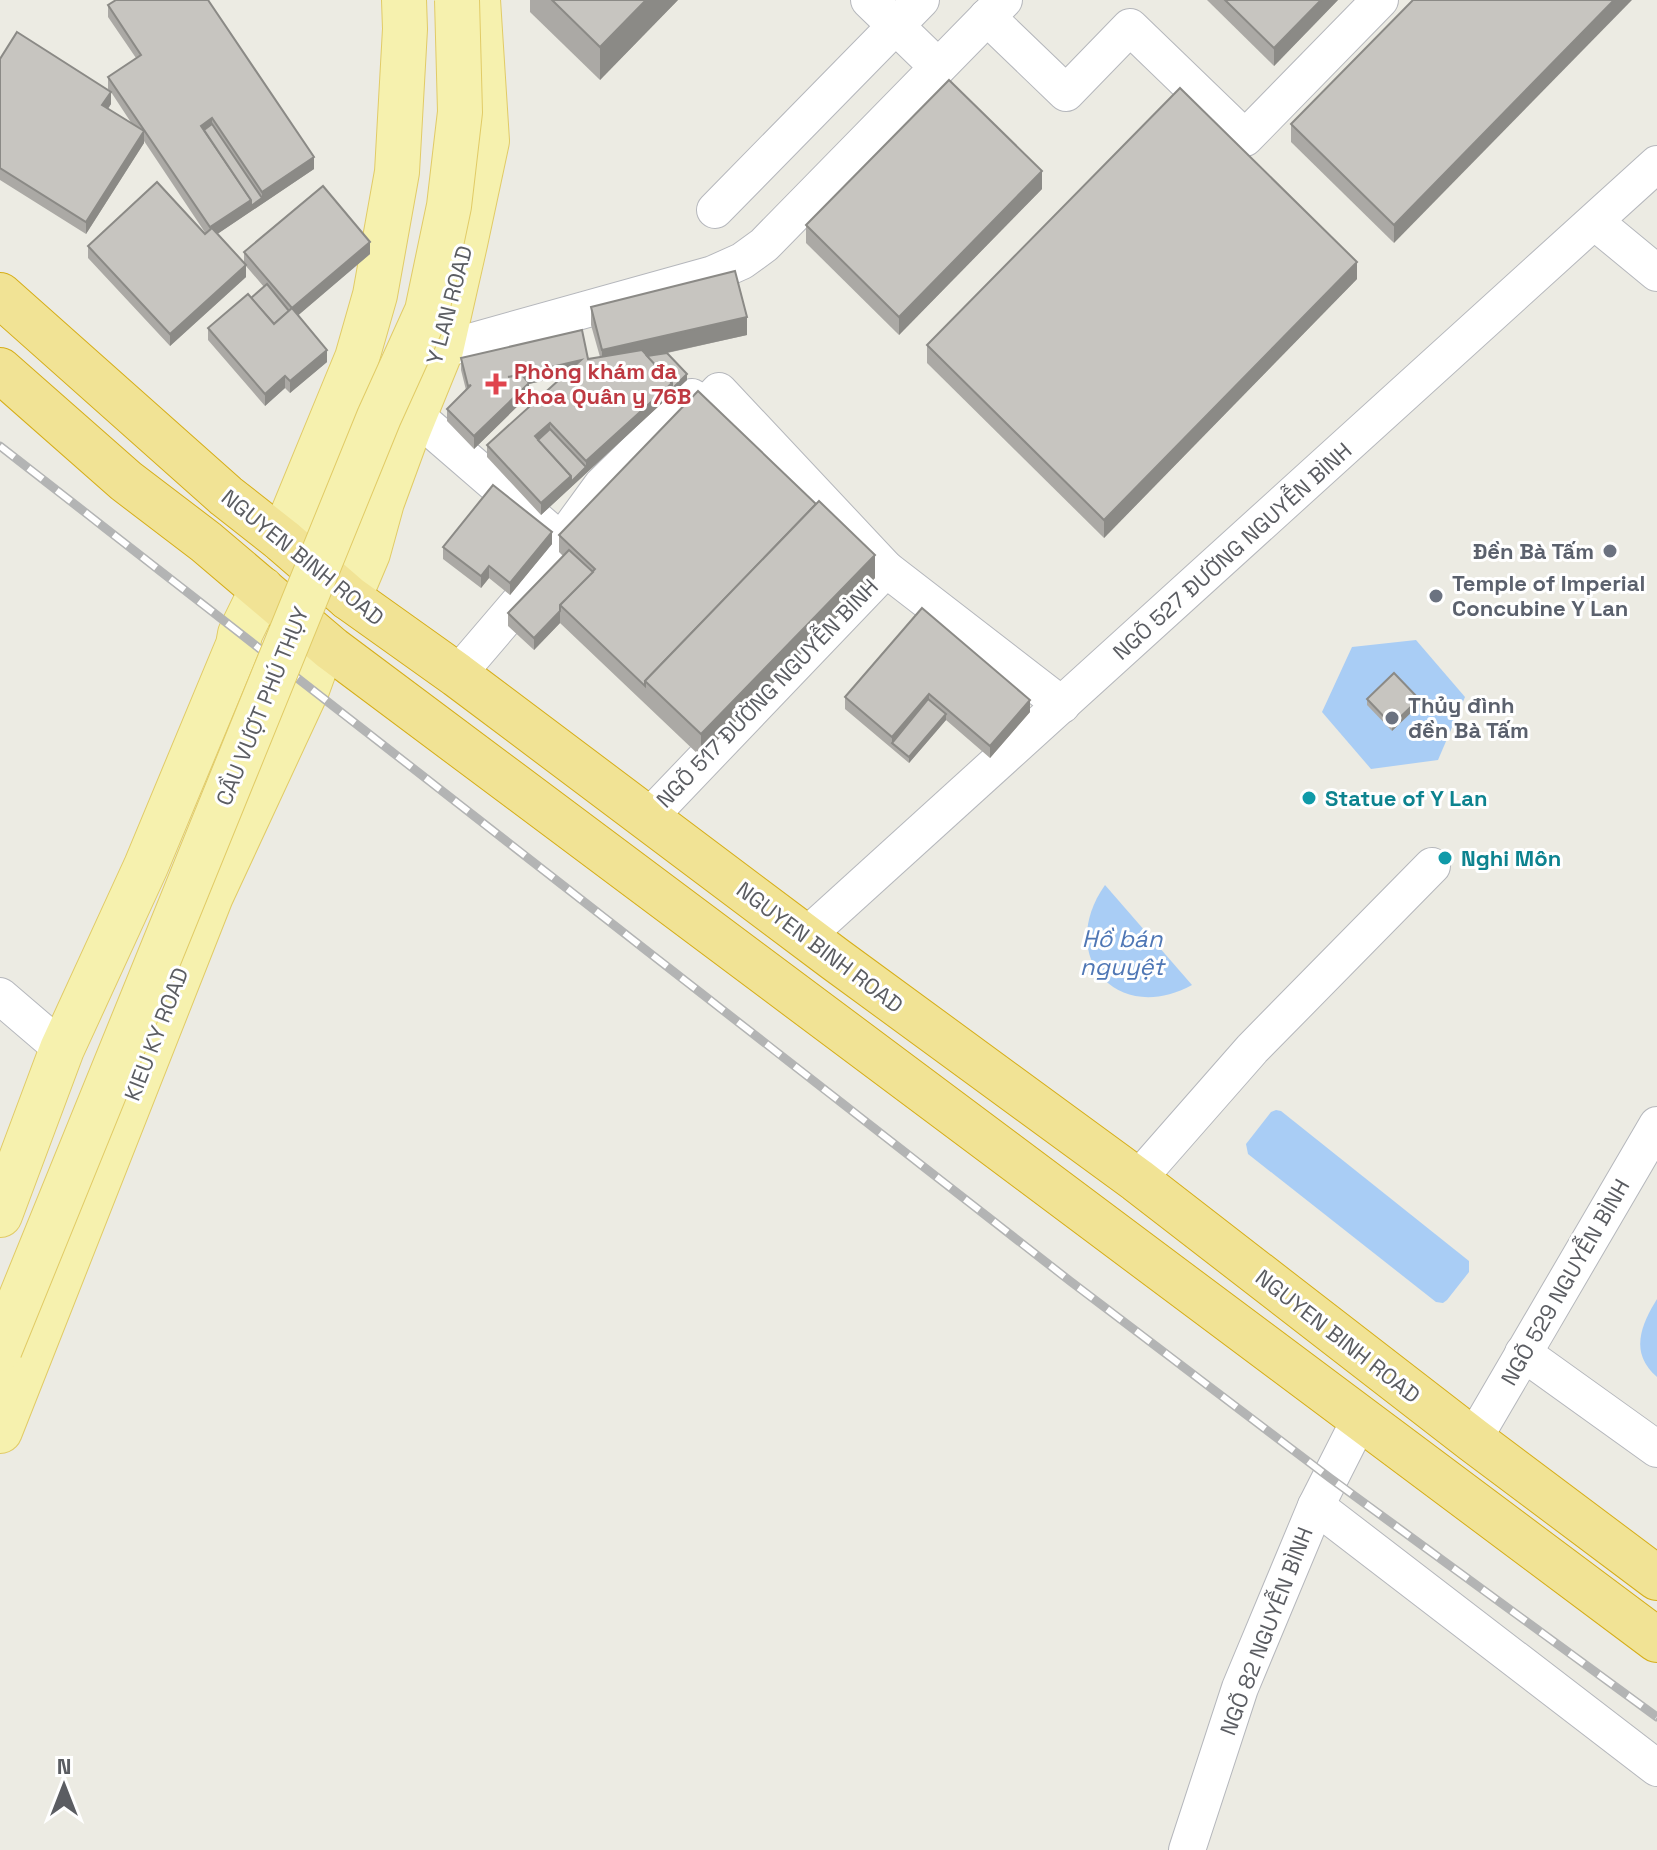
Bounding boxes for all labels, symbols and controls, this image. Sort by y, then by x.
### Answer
street label: Y LAN ROAD [420,243,478,367]
place label: Phòng khám đa khoa Quân y 76B [514,357,691,410]
marker: Phòng khám đa khoa Quân y 76B [485,373,507,395]
street label: NGÕ 527 ĐƯỜNG NGUYỄN BÌNH [1105,435,1357,666]
street label: NGUYEN BINH ROAD [216,483,390,631]
place label: Đền Bà Tấm [1473,537,1594,565]
marker: Đền Bà Tấm [1601,542,1619,560]
place label: Temple of Imperial Concubine Y Lan [1452,569,1645,622]
street label: NGÕ 517 ĐƯỜNG NGUYỄN BÌNH [649,571,884,813]
marker: Temple of Imperial Concubine Y Lan [1427,587,1445,605]
street label: CẦU VƯỢT PHÚ THỤY [209,602,315,810]
place label: Thủy đình đền Bà Tấm [1408,691,1529,744]
marker: Thủy đình đền Bà Tấm [1383,709,1401,727]
place label: Statue of Y Lan [1325,784,1488,812]
marker: Statue of Y Lan [1300,789,1318,807]
place label: Nghi Môn [1461,844,1561,872]
marker: Nghi Môn [1436,849,1454,867]
street label: NGUYEN BINH ROAD [731,875,909,1019]
water label: Hồ bán nguyệt [1080,923,1166,982]
street label: KIEU KY ROAD [118,963,194,1105]
street label: NGÕ 529 NGUYỄN BÌNH [1493,1173,1636,1390]
street label: NGUYEN BINH ROAD [1250,1263,1426,1409]
street label: NGÕ 82 NGUYỄN BÌNH [1211,1522,1319,1739]
north arrow [24,1746,104,1826]
text: N [57,1752,71,1780]

